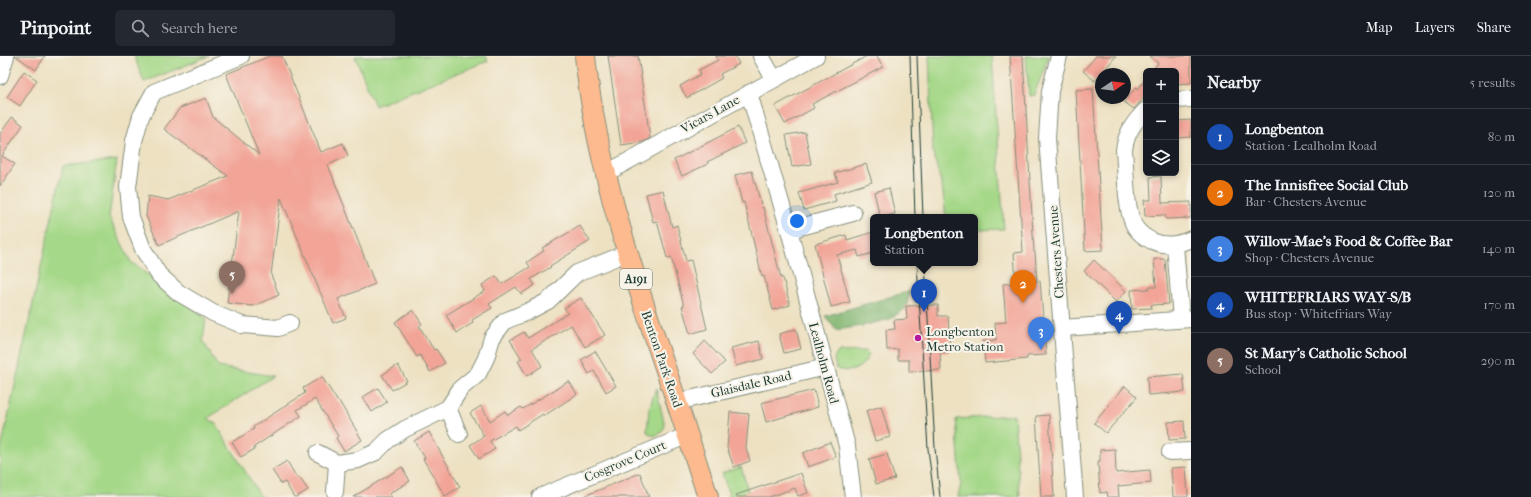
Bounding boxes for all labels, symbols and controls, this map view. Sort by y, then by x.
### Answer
search box [115,10,395,46]
text: Pinpoint [20,17,91,39]
icon: search [129,17,151,39]
text: Search here [161,19,237,37]
text: Map [1366,19,1393,36]
text: Layers [1415,19,1455,36]
text: Share [1477,19,1511,36]
north arrow [1095,68,1131,104]
map controls [1143,68,1179,176]
button: + [1143,68,1179,104]
text: Nearby [1207,72,1261,92]
text: 5 results [1470,75,1515,90]
street label: Vicars Lane [677,91,742,137]
button: − [1143,104,1179,140]
text: Longbenton [1245,120,1324,138]
text: 1 [1218,129,1222,144]
text: 80 m [1488,129,1515,144]
text: Station · Lealholm Road [1245,138,1377,153]
button: layers [1143,140,1179,176]
text: The Innisfree Social Club [1245,176,1408,194]
text: 2 [1217,185,1223,200]
text: 120 m [1483,185,1515,200]
text: Bar · Chesters Avenue [1245,194,1367,209]
street label: Chesters Avenue [1045,204,1067,299]
your location [787,211,807,231]
popup [870,214,978,266]
text: Longbenton [885,224,963,242]
text: Willow-Mae's Food & Coffee Bar [1245,232,1452,250]
text: 3 [1217,241,1223,256]
text: 140 m [1482,241,1515,256]
text: Station [885,242,924,257]
text: Shop · Chesters Avenue [1245,250,1374,265]
pin: 5 [219,261,245,294]
road number: A191 [620,269,652,289]
pin: 2 [1010,270,1036,303]
pin: 1 [911,279,937,312]
text: WHITEFRIARS WAY-S/B [1245,288,1411,306]
text: 4 [1216,297,1224,312]
text: 170 m [1483,297,1515,312]
pin: 4 [1106,301,1132,334]
text: Bus stop · Whitefriars Way [1245,306,1392,321]
street label: Benton Park Road [638,309,686,410]
pin: 3 [1028,317,1054,350]
street label: Lealholm Road [806,321,842,406]
place label: Longbenton Metro Station [926,324,1004,354]
marker: Longbenton Metro Station [913,333,923,343]
text: St Mary's Catholic School [1245,344,1407,362]
text: 5 [1217,353,1223,368]
text: 290 m [1481,353,1515,368]
text: School [1245,362,1281,377]
street label: Glaisdale Road [709,367,794,401]
street label: Cosgrove Court [582,437,668,485]

